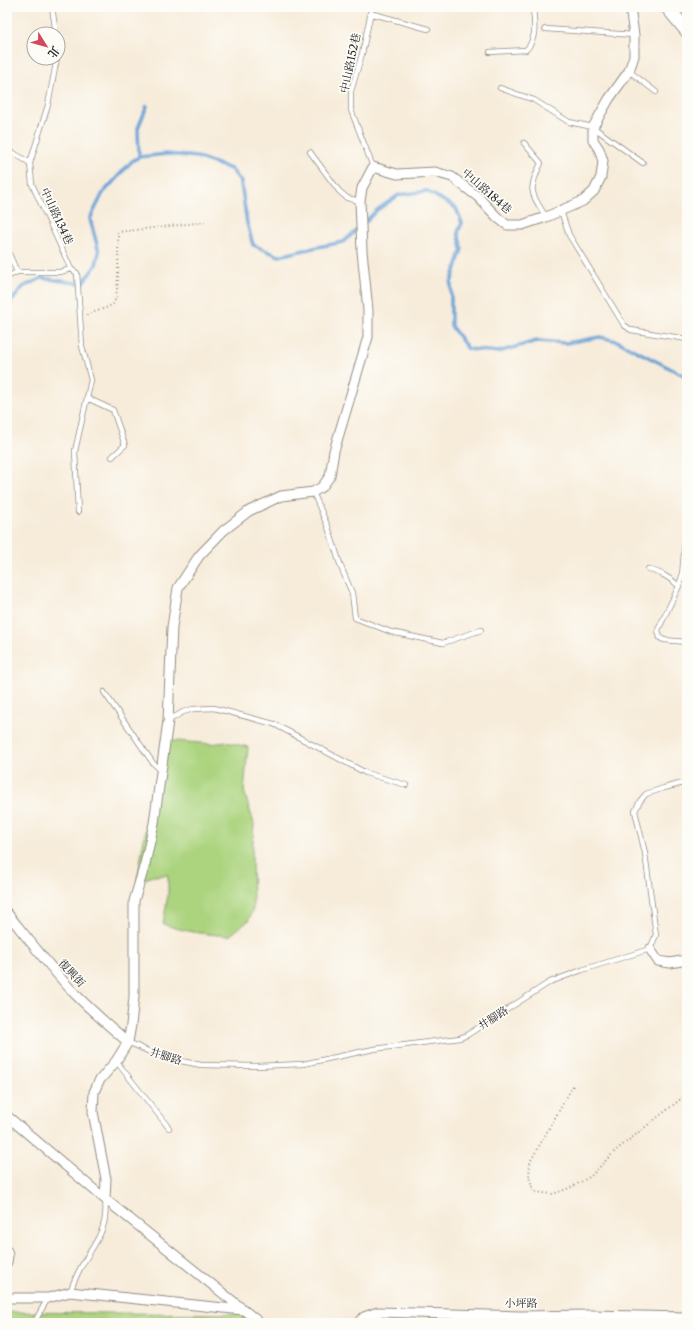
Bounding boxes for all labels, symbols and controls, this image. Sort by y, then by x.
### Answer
north arrow [26,26,66,66]
street label: 中山路152巷 [337,32,363,94]
text: 北 [45,43,63,61]
street label: 中山路184巷 [459,166,515,216]
street label: 中山路134巷 [38,185,76,247]
street label: 復興街 [56,956,88,990]
street label: 井腳路 [475,1003,511,1033]
street label: 井腳路 [148,1044,184,1068]
street label: 小坪路 [505,1296,538,1310]

